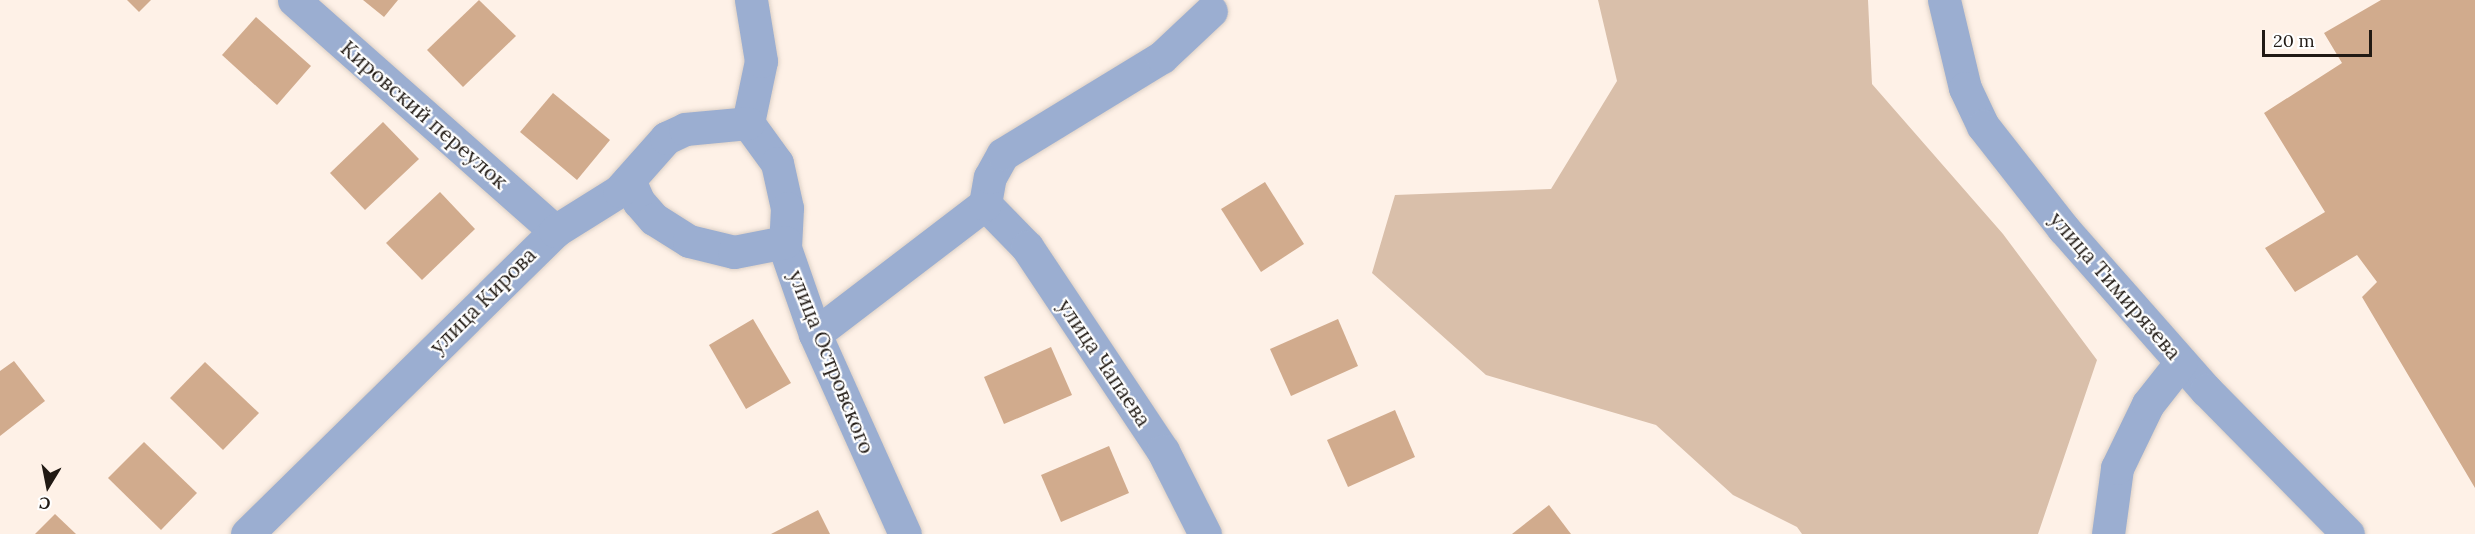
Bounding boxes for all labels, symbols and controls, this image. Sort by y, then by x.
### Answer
scale bar [2265,18,2374,56]
text: 20 m [2273,29,2315,52]
street label: Кировский переулок [335,36,513,194]
street label: улица Тимирязева [2044,207,2186,365]
street label: улица Кирова [425,243,541,359]
street label: улица Островского [783,266,879,458]
street label: улица Чапаева [1052,295,1156,431]
north arrow [18,456,78,516]
text: С [38,493,52,515]

